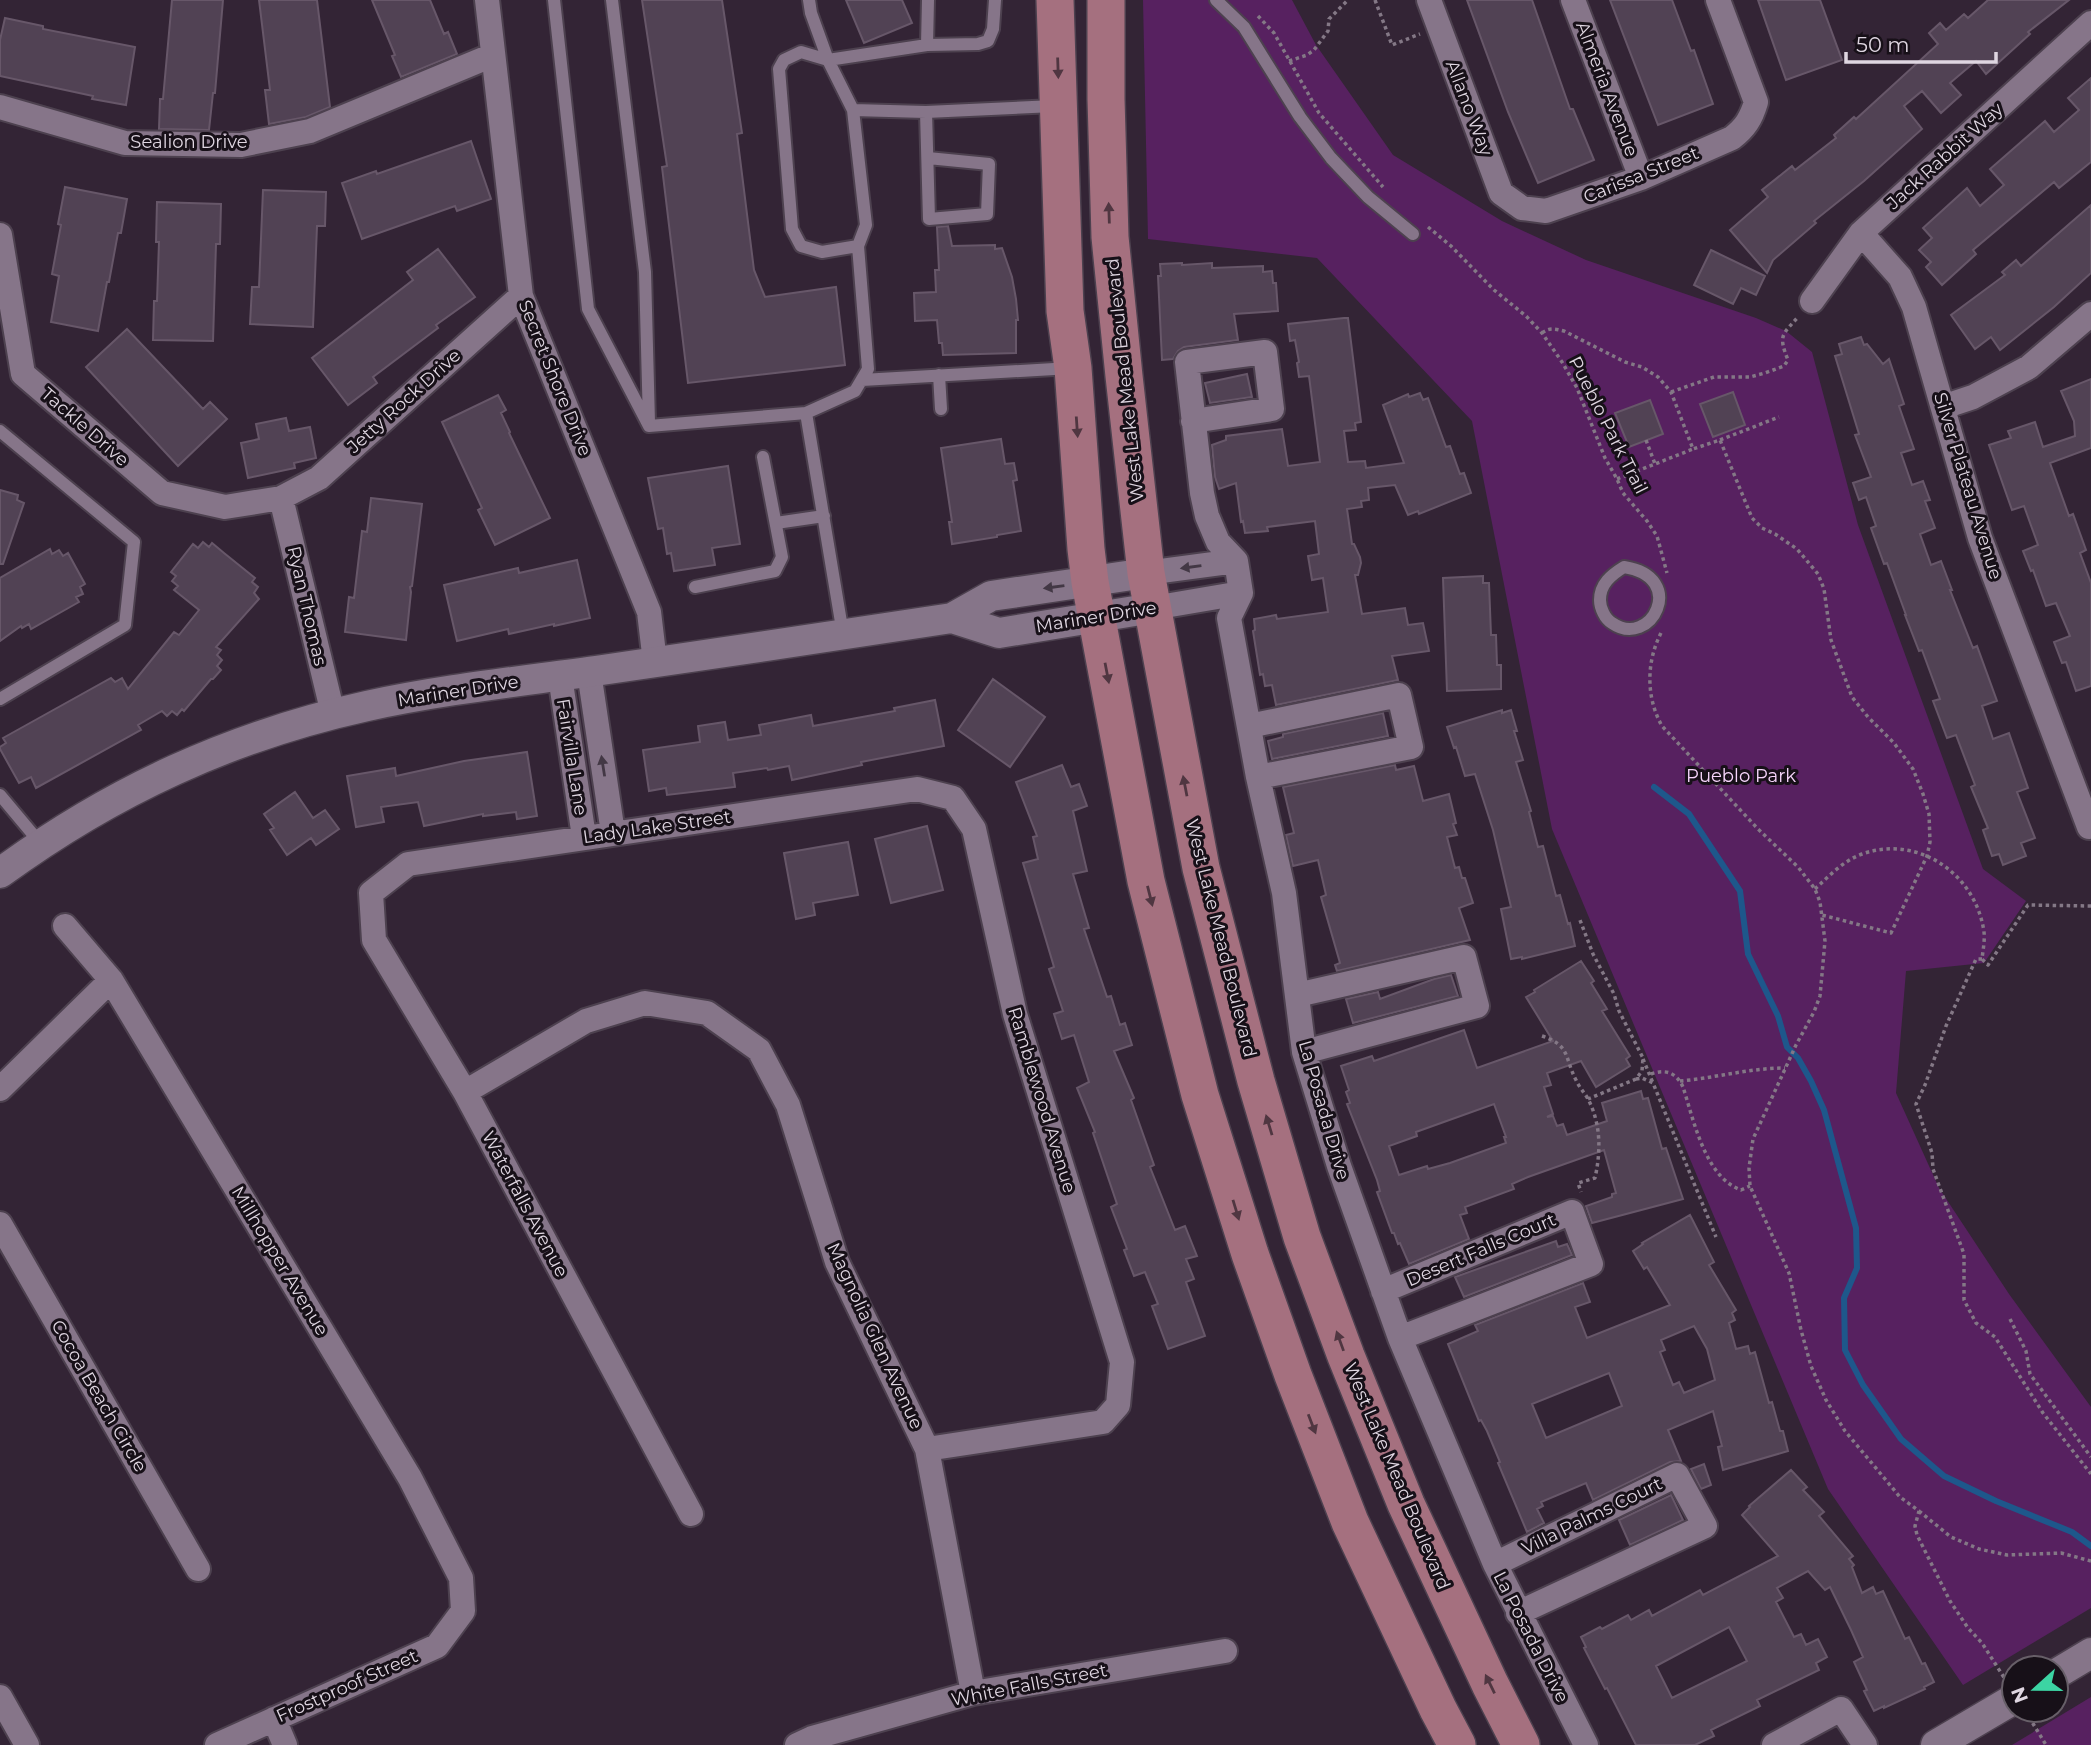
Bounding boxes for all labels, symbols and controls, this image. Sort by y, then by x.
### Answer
street label: Almeria Avenue [1571,18,1643,160]
scale bar [1846,21,1996,65]
text: 50 m [1856,32,1910,57]
one-way arrow [1053,57,1064,79]
street label: Allano Way [1441,57,1497,159]
street label: Jack Rabbit Way [1882,98,2008,215]
street label: Sealion Drive [130,131,248,153]
street label: Carissa Street [1580,142,1702,208]
one-way arrow [1104,202,1115,224]
street label: West Lake Mead Boulevard [1101,257,1149,503]
street label: Secret Shore Drive [514,297,596,459]
street label: Jetty Rock Drive [342,344,465,458]
street label: Pueblo Park Trail [1564,352,1652,498]
street label: Tackle Drive [37,383,133,471]
street label: Silver Plateau Avenue [1929,390,2007,582]
one-way arrow [1072,417,1083,439]
street label: Ryan Thomas [283,544,332,668]
one-way arrow [1180,562,1202,573]
one-way arrow [1043,581,1065,592]
street label: Mariner Drive [1034,597,1158,637]
one-way arrow [1102,662,1113,684]
street label: Mariner Drive [396,671,520,711]
street label: Fairvilla Lane [552,697,592,817]
one-way arrow [597,755,608,777]
park label: Pueblo Park [1686,765,1796,787]
one-way arrow [1180,775,1191,797]
street label: Lady Lake Street [581,806,733,848]
street label: West Lake Mead Boulevard [1181,817,1261,1059]
one-way arrow [1145,885,1156,907]
street label: Ramblewood Avenue [1003,1004,1081,1196]
street label: La Posada Drive [1294,1038,1354,1182]
one-way arrow [1264,1114,1274,1135]
street label: Waterfalls Avenue [477,1127,573,1281]
street label: Millhopper Avenue [227,1182,333,1340]
one-way arrow [1231,1200,1242,1221]
street label: Desert Falls Court [1403,1209,1559,1291]
street label: Magnolia Glen Avenue [822,1239,928,1433]
street label: Cocoa Beach Circle [46,1316,152,1476]
one-way arrow [1335,1331,1346,1352]
street label: West Lake Mead Boulevard [1339,1359,1455,1593]
one-way arrow [1307,1414,1318,1435]
street label: Villa Palms Court [1518,1472,1666,1560]
street label: La Posada Drive [1489,1568,1574,1706]
street label: Frostproof Street [273,1645,421,1727]
north arrow [2000,1654,2070,1724]
street label: White Falls Street [949,1659,1109,1711]
one-way arrow [1485,1674,1496,1694]
text: N [2006,1684,2033,1706]

